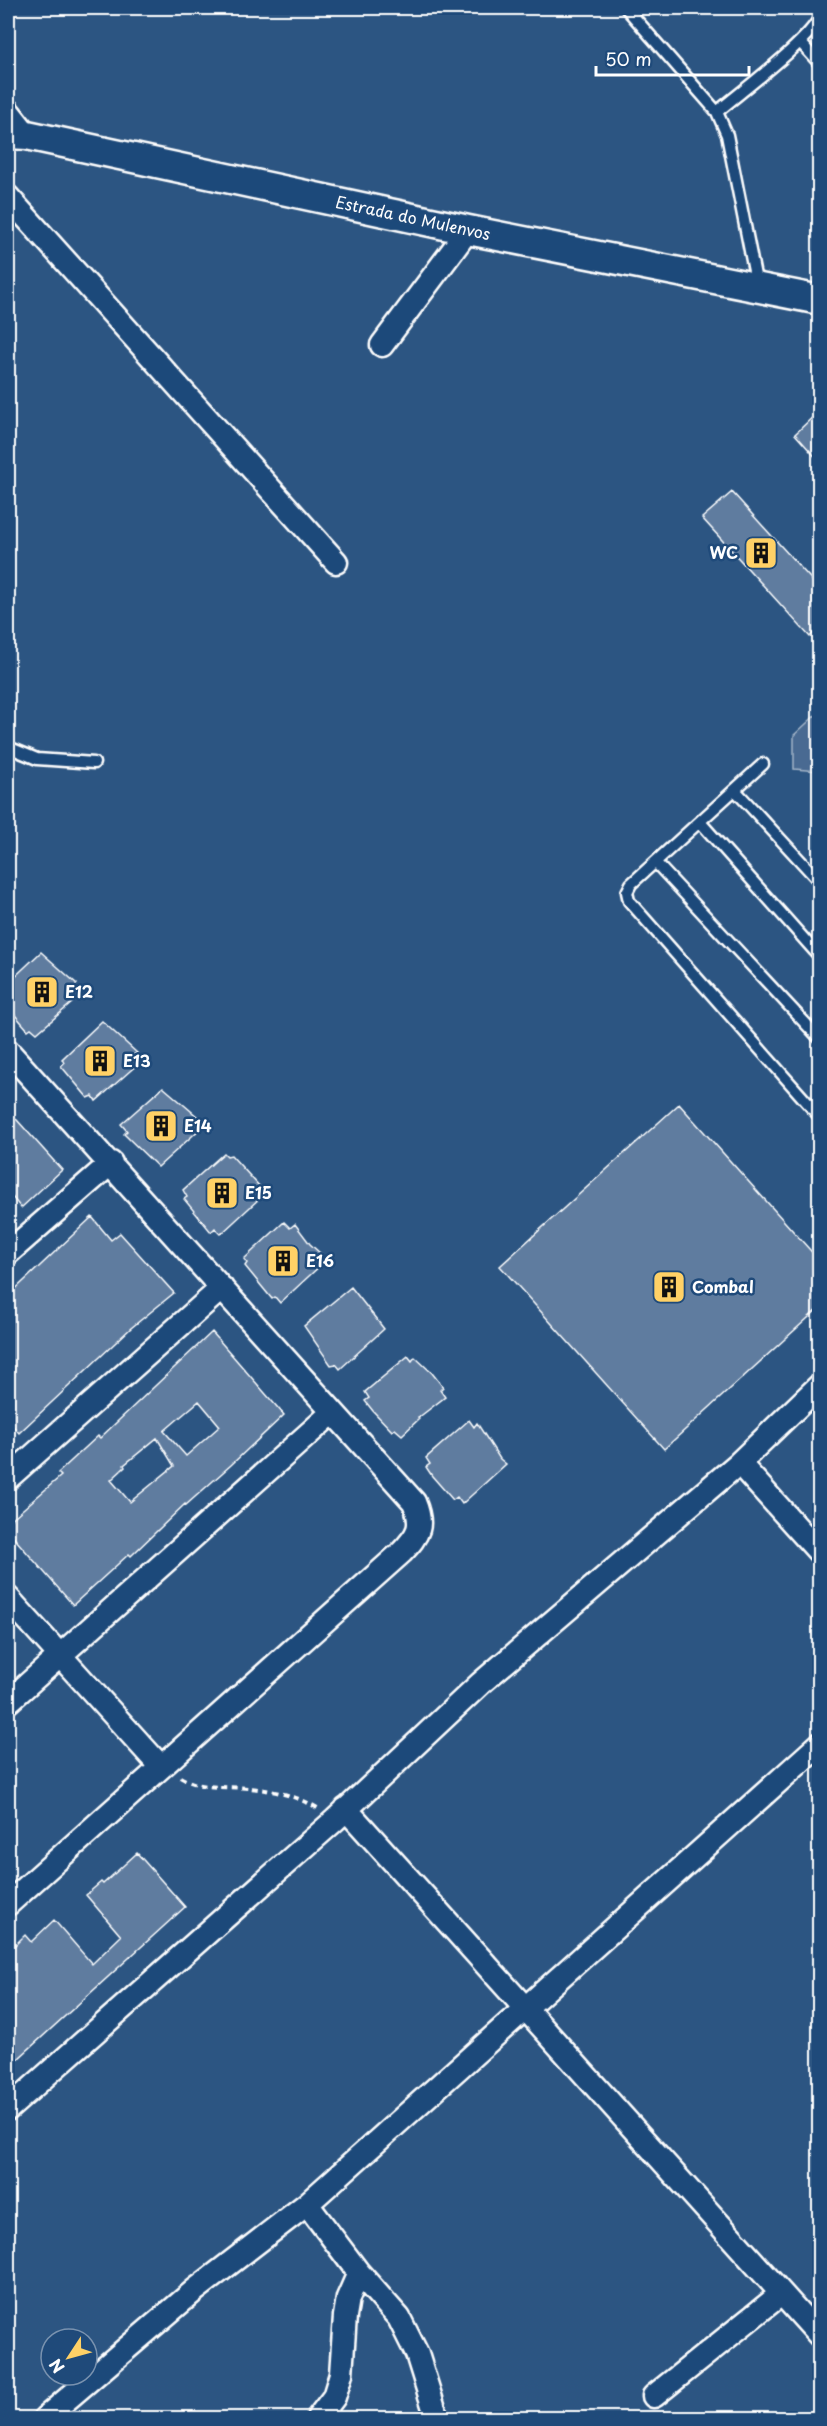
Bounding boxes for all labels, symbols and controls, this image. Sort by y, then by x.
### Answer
scale bar [596,39,749,77]
text: 50 m [605,45,652,72]
street label: Estrada do Mulenvos [334,189,493,245]
building icon: WC [743,535,779,571]
place label: WC [709,540,738,564]
building icon: E12 [24,974,60,1010]
place label: E12 [65,979,93,1003]
building icon: E13 [82,1043,118,1079]
place label: E13 [123,1048,151,1072]
building icon: E14 [143,1108,179,1144]
place label: E14 [184,1113,212,1137]
building icon: E15 [204,1175,240,1211]
place label: E15 [245,1180,272,1204]
building icon: E16 [265,1243,301,1279]
place label: E16 [306,1248,334,1272]
building icon: Combal [651,1269,687,1305]
place label: Combal [692,1274,754,1298]
north arrow [39,2327,99,2387]
text: N [43,2354,69,2379]

